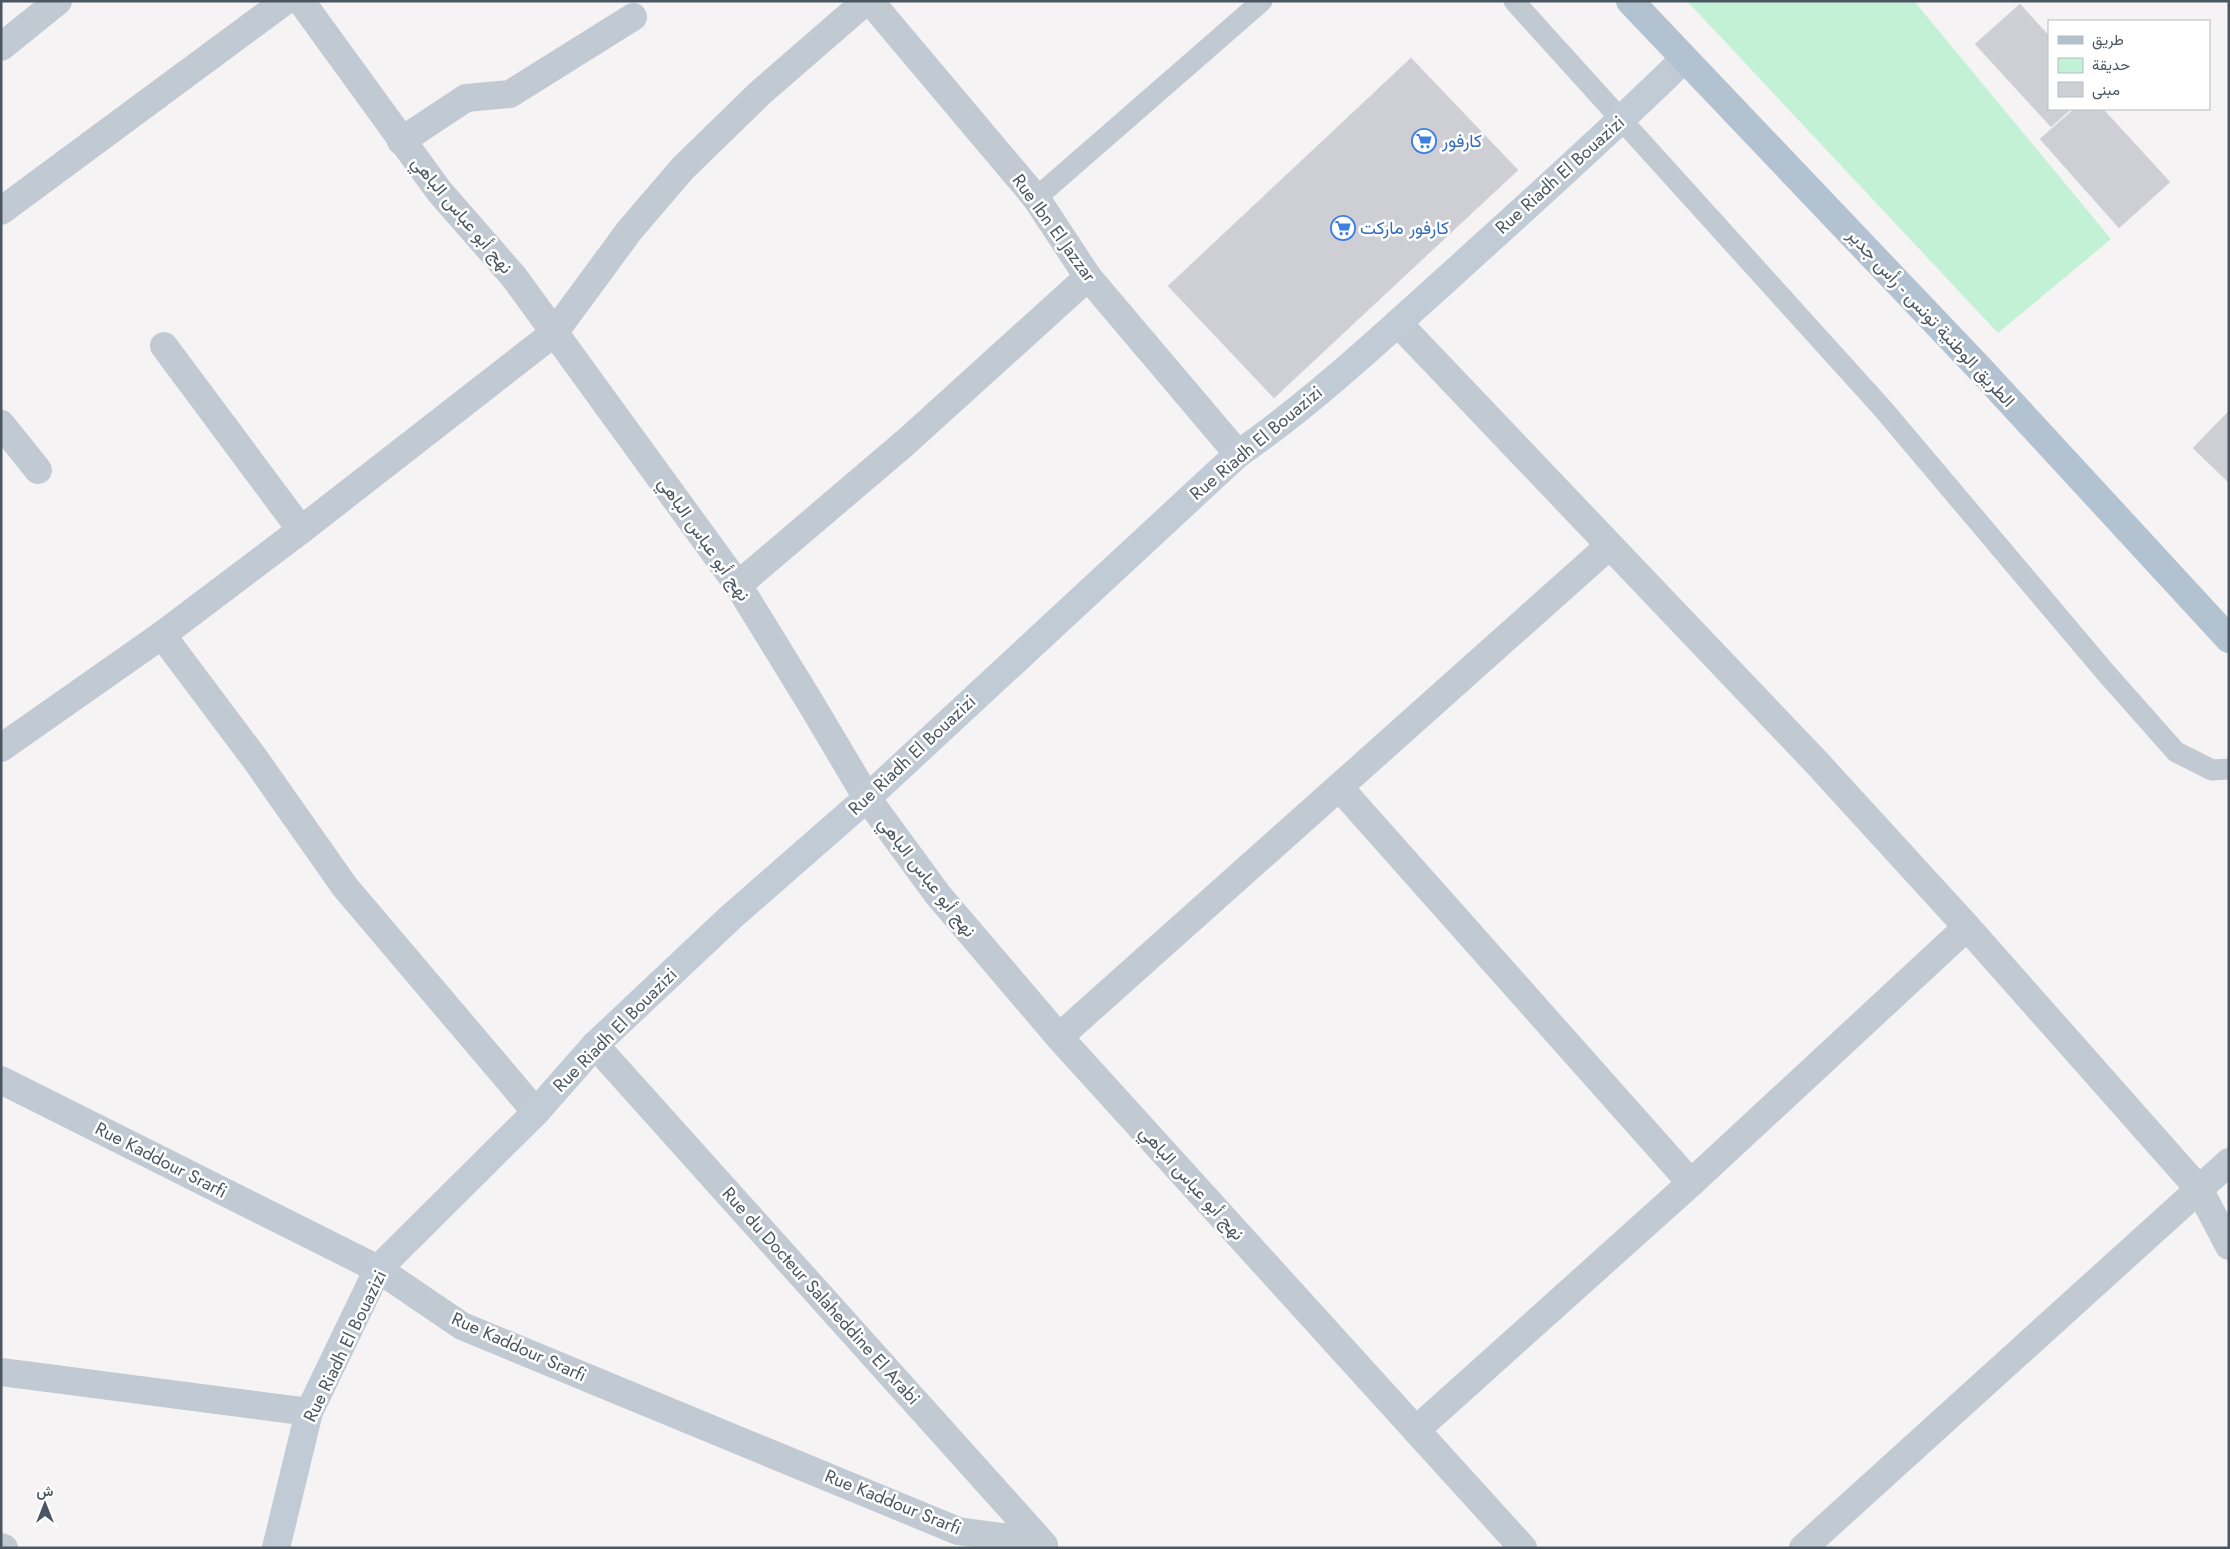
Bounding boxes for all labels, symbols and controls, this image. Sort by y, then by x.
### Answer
legend [2048,20,2210,110]
text: طريق [2092,29,2124,51]
text: حديقة [2092,54,2130,76]
text: مبنى [2092,79,2120,101]
street label: Rue Riadh El Bouazizi [1490,110,1630,240]
supermarket icon: كارفور [1411,128,1437,154]
place label: كارفور [1441,128,1482,154]
street label: نهج أبو عباس الباهي [403,151,519,281]
street label: Rue Ibn El Jazzar [1006,169,1103,288]
supermarket icon: كارفور ماركت [1330,215,1356,241]
place label: كارفور ماركت [1360,215,1449,241]
street label: الطريق الوطنية تونس - رأس جدير [1840,222,2021,413]
street label: Rue Riadh El Bouazizi [1184,380,1328,506]
street label: نهج أبو عباس الباهي [650,472,757,608]
street label: Rue Riadh El Bouazizi [842,689,982,821]
street label: نهج أبو عباس الباهي [870,811,982,944]
street label: Rue Riadh El Bouazizi [547,962,683,1098]
street label: Rue Kaddour Srarfi [90,1115,232,1205]
street label: نهج أبو عباس الباهي [1132,1120,1251,1247]
street label: Rue du Docteur Salaheddine El Arabi [716,1181,926,1411]
street label: Rue Riadh El Bouazizi [297,1266,393,1426]
street label: Rue Kaddour Srarfi [447,1306,591,1388]
street label: Rue Kaddour Srarfi [821,1463,965,1541]
north arrow [20,1479,70,1529]
text: ش [37,1481,54,1501]

